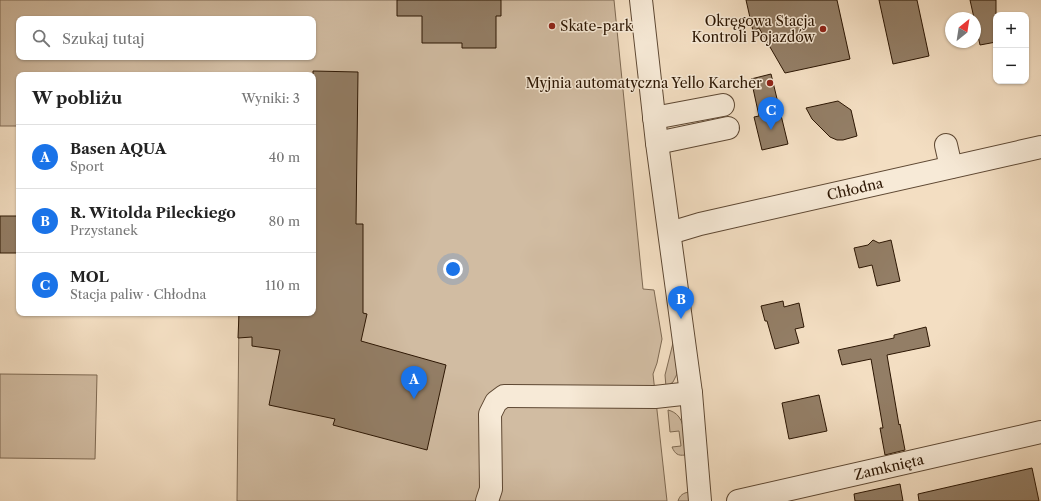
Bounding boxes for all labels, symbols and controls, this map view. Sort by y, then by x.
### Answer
place label: Okręgowa Stacja Kontroli Pojazdów [691,12,816,46]
north arrow [945,12,981,48]
map controls [993,12,1029,84]
button: + [993,12,1029,48]
search box [16,16,316,60]
place label: Skate-park [560,17,634,35]
marker: Skate-park [547,21,557,31]
marker: Okręgowa Stacja Kontroli Pojazdów [818,24,828,34]
icon: search [30,27,52,49]
text: Szukaj tutaj [62,29,144,48]
button: − [993,48,1029,84]
place label: Myjnia automatyczna Yello Karcher [526,74,762,92]
marker: Myjnia automatyczna Yello Karcher [765,78,775,88]
text: W pobliżu [32,88,122,108]
text: Wyniki: 3 [241,90,300,106]
pin: C [758,97,784,130]
text: Basen AQUA [70,139,166,158]
text: A [40,149,50,165]
text: 40 m [269,149,300,165]
text: Sport [70,158,104,174]
street label: Chłodna [825,174,885,204]
text: R. Witolda Pileckiego [70,203,236,222]
text: B [40,213,50,229]
text: 80 m [268,213,300,229]
text: Przystanek [70,222,138,238]
your location [443,259,463,279]
text: MOL [70,267,109,286]
text: C [40,277,50,293]
text: 110 m [265,277,300,293]
text: Stacja paliw · Chłodna [70,286,206,302]
pin: B [668,286,694,319]
pin: A [401,366,427,399]
street label: Zamknięta [852,450,926,484]

